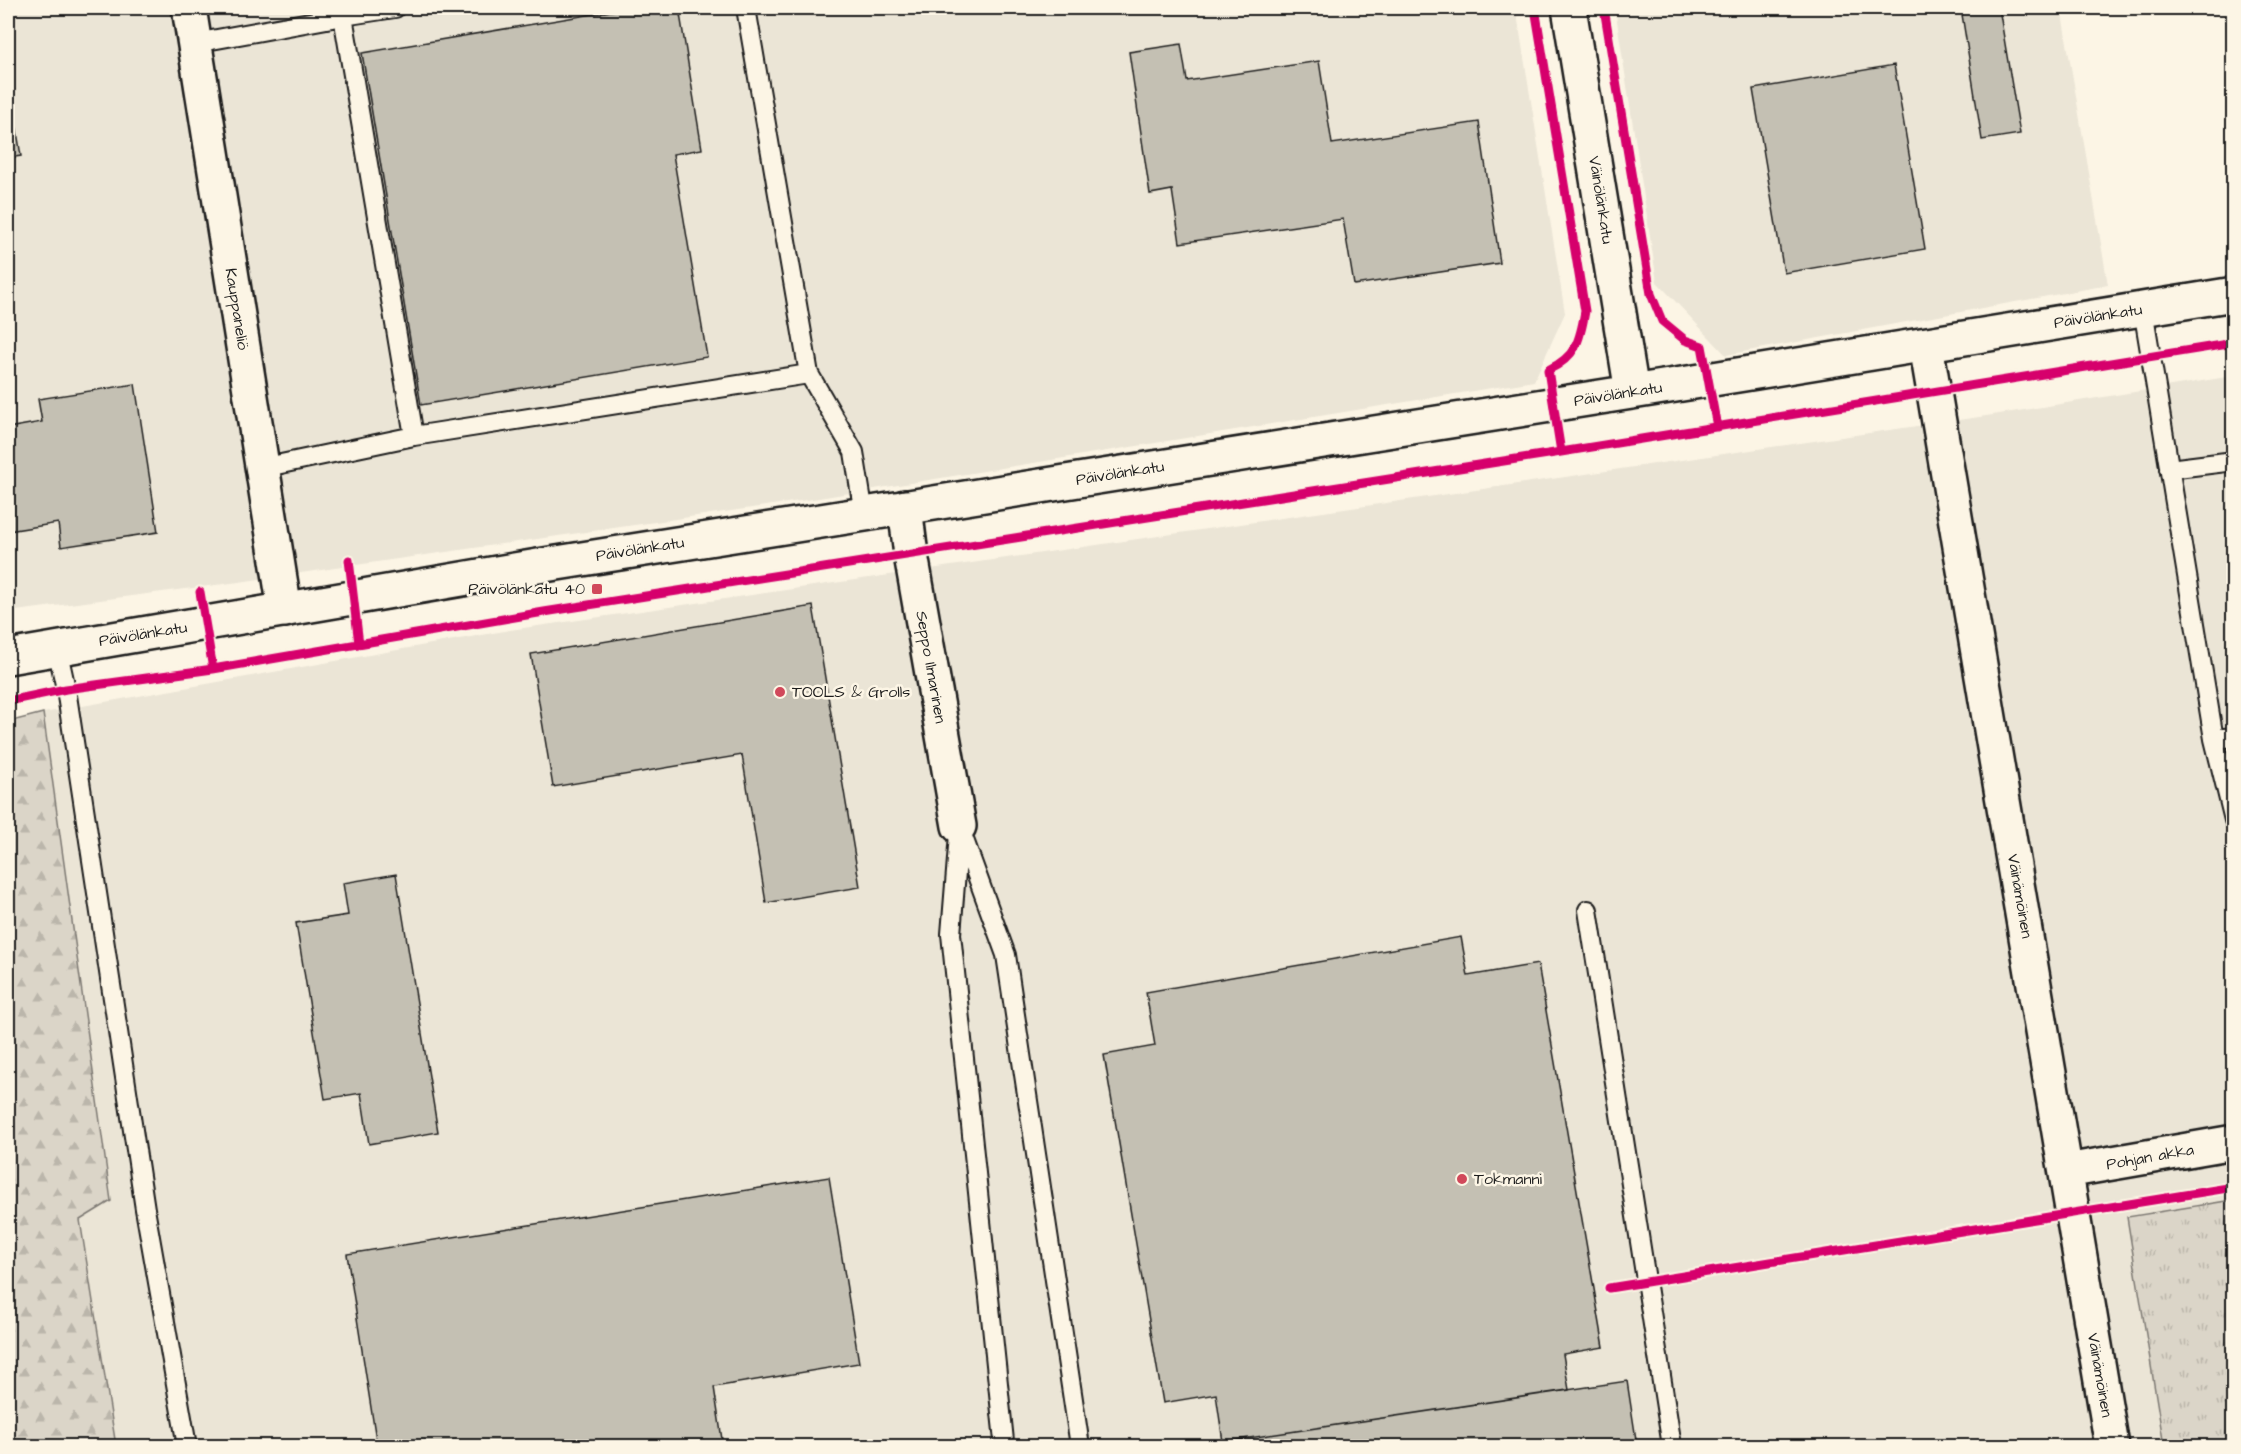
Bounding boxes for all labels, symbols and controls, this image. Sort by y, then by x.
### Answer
street label: Väinölänkatu [1583,154,1619,246]
street label: Kauppaneliö [220,267,254,351]
street label: Päivölänkatu [2052,298,2144,334]
street label: Päivölänkatu [1572,376,1664,412]
street label: Päivölänkatu [1074,455,1166,491]
street label: Päivölänkatu [594,531,686,567]
place label: Päivölänkatu 40 [468,578,585,600]
marker: Päivölänkatu 40 [590,582,604,596]
street label: Seppo Ilmarinen [910,609,952,725]
street label: Päivölänkatu [97,616,189,652]
place label: TOOLS & Grolls [792,681,910,703]
marker: TOOLS & Grolls [773,685,787,699]
street label: Väinämöinen [2002,852,2038,940]
street label: Pohjan akka [2105,1138,2195,1176]
place label: Tokmanni [1474,1168,1542,1190]
marker: Tokmanni [1455,1172,1469,1186]
street label: Väinämöinen [2082,1331,2118,1419]

